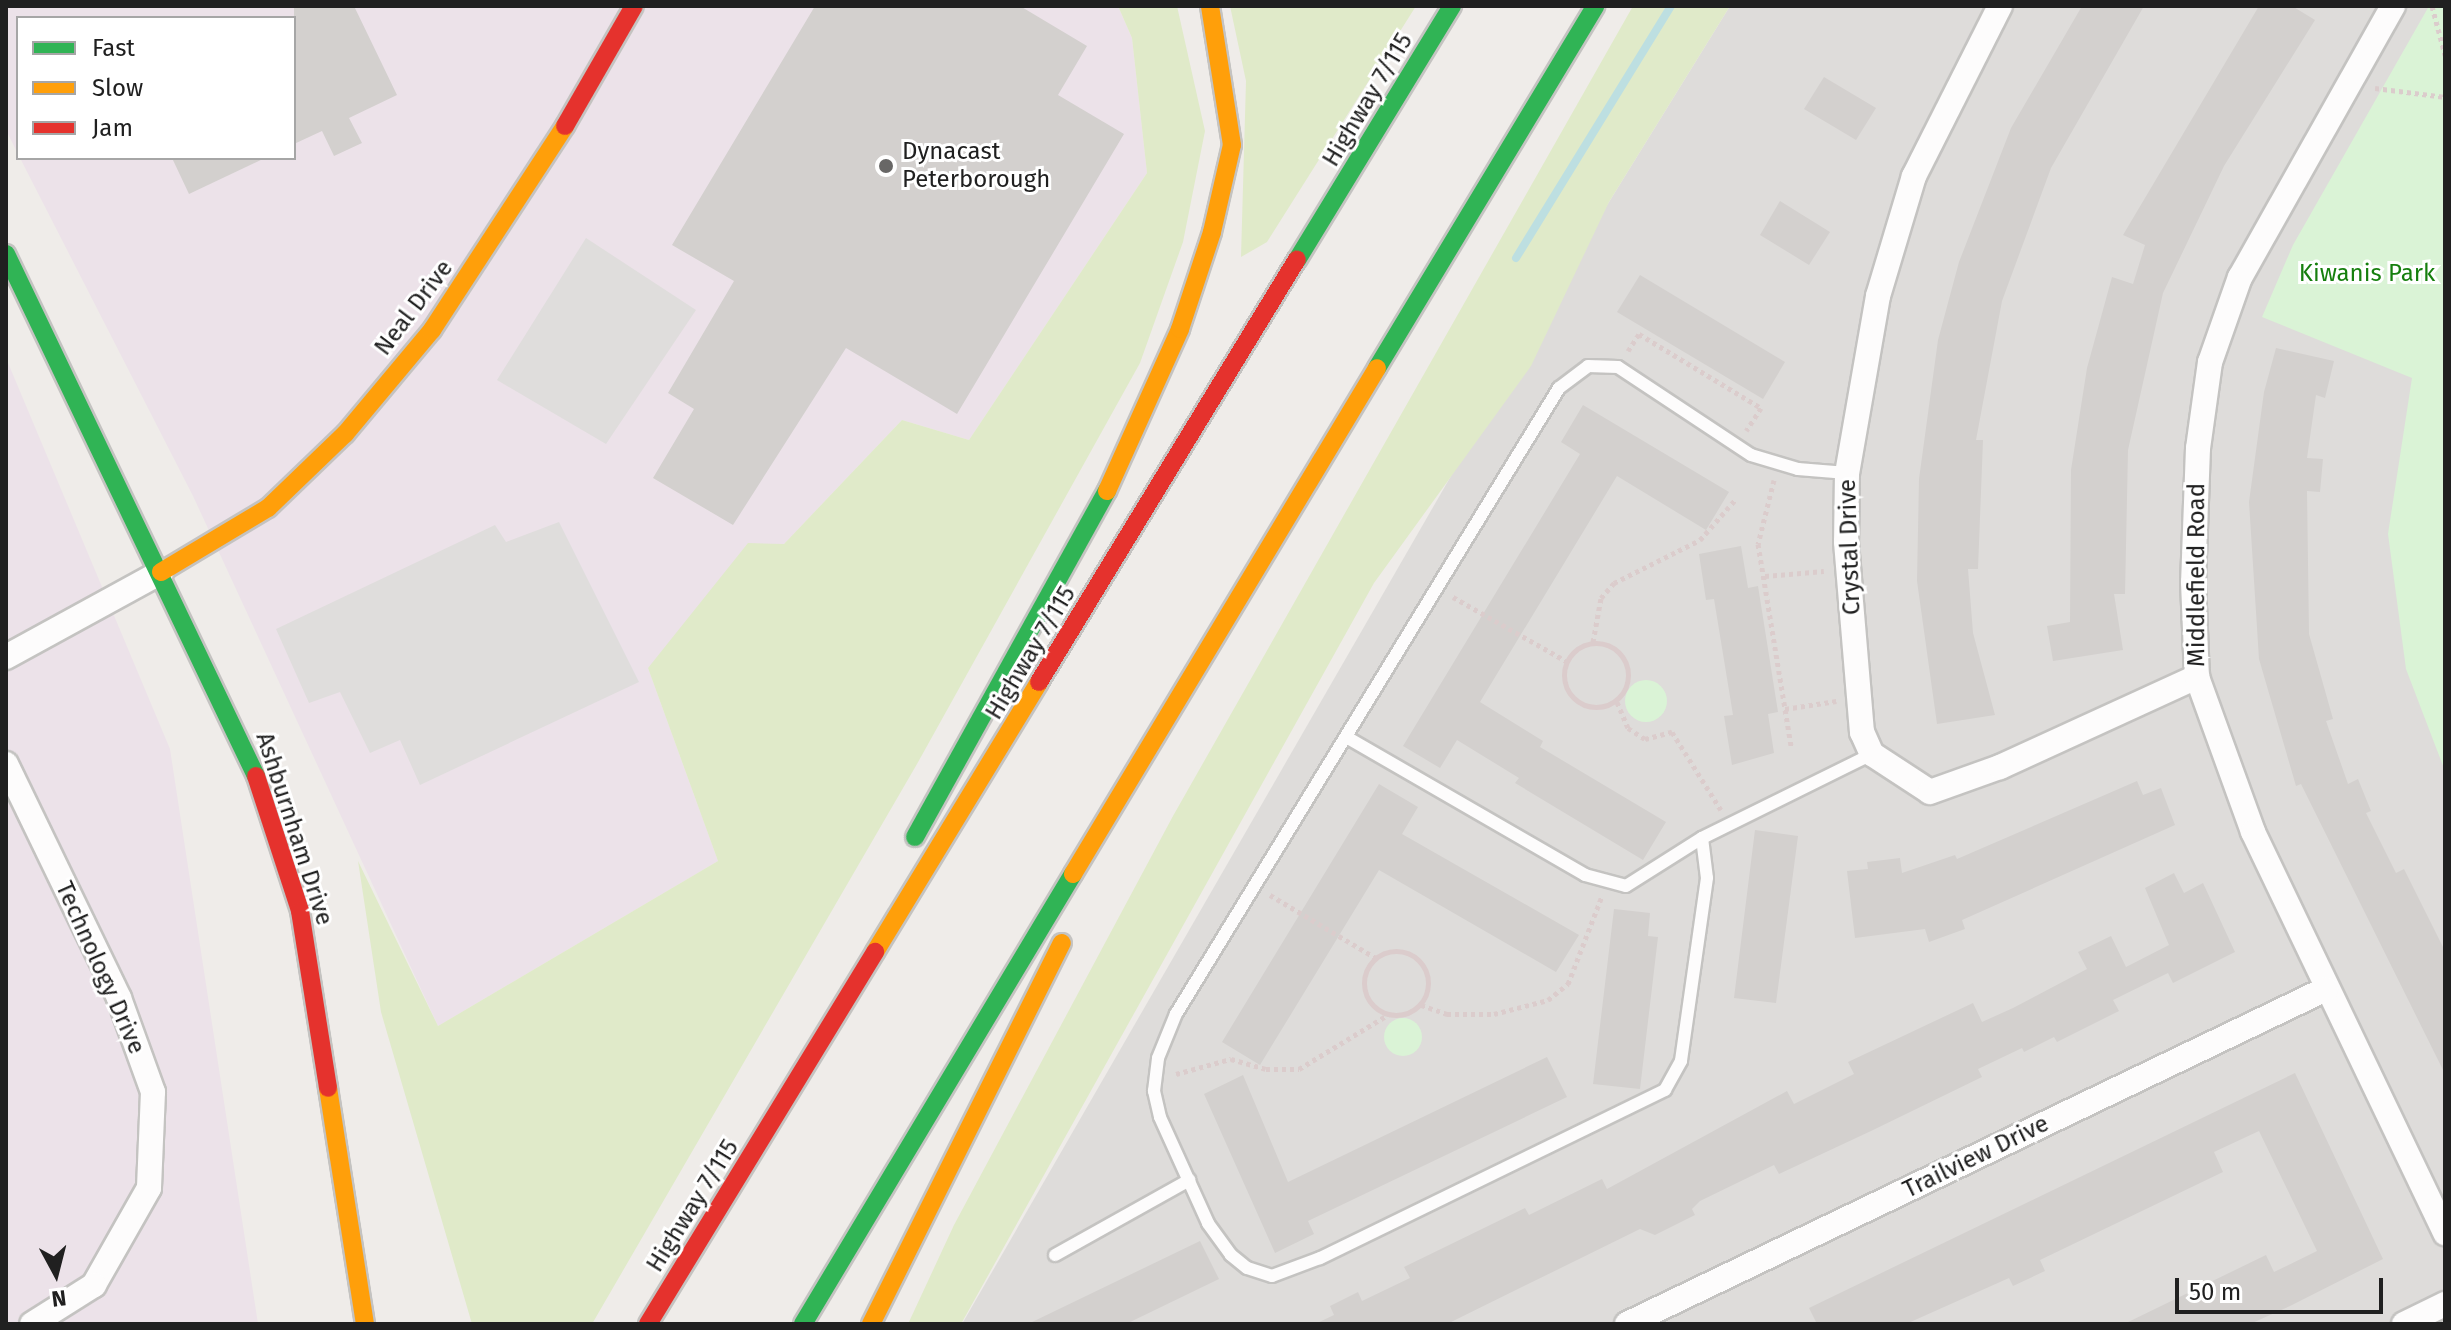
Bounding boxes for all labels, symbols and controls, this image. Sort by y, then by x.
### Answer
legend [16,16,296,160]
street label: Highway 7/115 [1317,28,1419,172]
text: Fast [92,34,135,62]
text: Slow [92,74,143,102]
text: Jam [92,114,133,142]
place label: Dynacast Peterborough [902,138,1050,194]
marker: Dynacast Peterborough [877,157,895,175]
street label: Neal Drive [369,255,459,361]
park label: Kiwanis Park [2299,260,2435,288]
street label: Crystal Drive [1833,478,1867,616]
street label: Middlefield Road [2183,483,2211,667]
street label: Highway 7/115 [980,581,1082,725]
street label: Ashburnham Drive [249,729,339,929]
street label: Technology Drive [49,877,151,1059]
street label: Trailview Drive [1899,1109,2053,1205]
street label: Highway 7/115 [641,1135,745,1277]
north arrow [16,1234,96,1314]
scale bar [2179,1262,2387,1312]
text: 50 m [2189,1278,2241,1306]
text: N [50,1284,68,1313]

